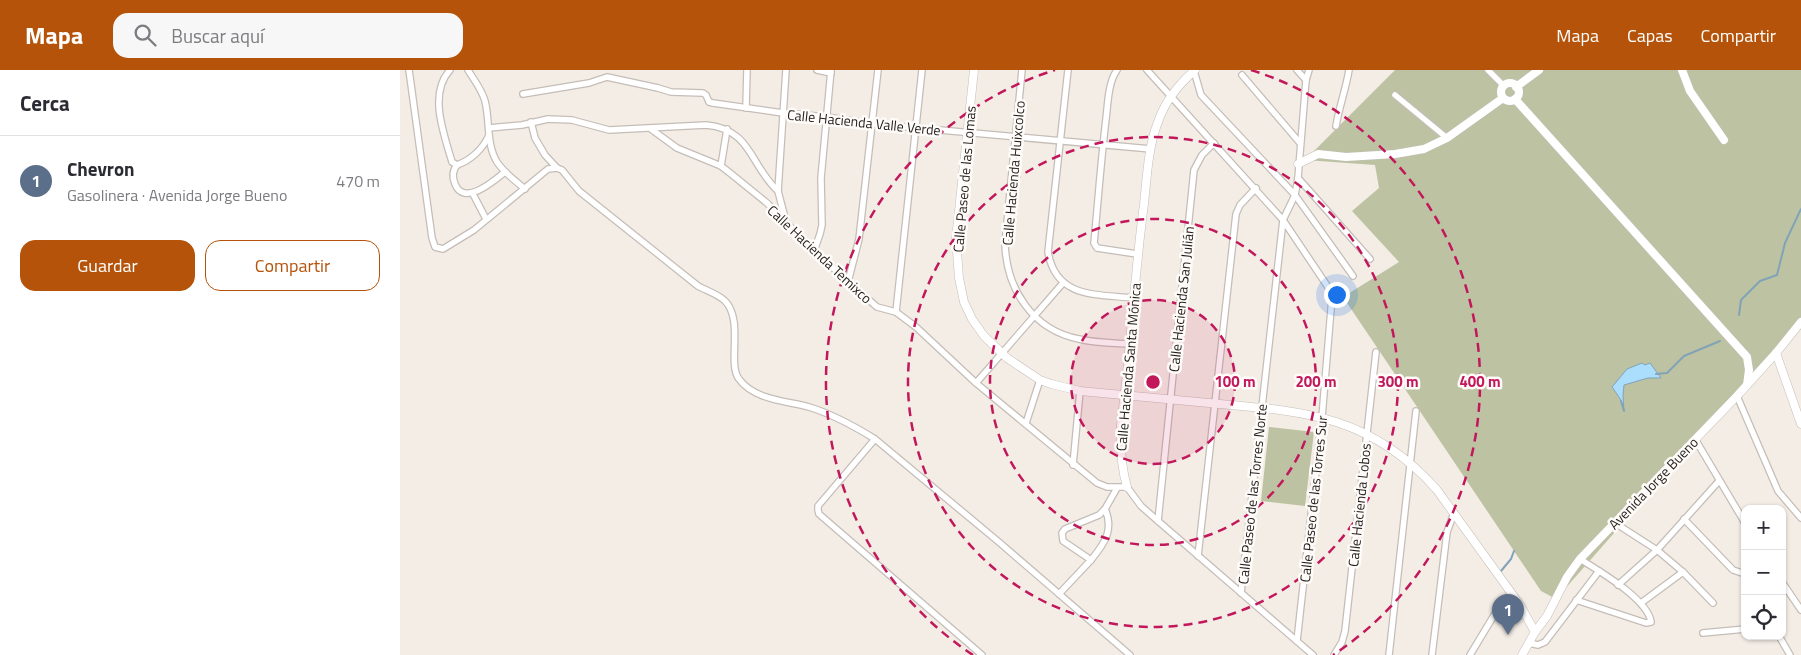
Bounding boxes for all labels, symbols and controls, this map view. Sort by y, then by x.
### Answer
search box [113,13,463,58]
text: Mapa [25,17,83,53]
icon: search [131,21,159,49]
text: Buscar aquí [171,21,264,50]
text: Mapa [1556,22,1599,49]
text: Capas [1627,22,1673,49]
text: Compartir [1701,22,1776,49]
text: Cerca [20,87,70,119]
street label: Calle Hacienda Huixcolco [996,100,1030,246]
street label: Calle Hacienda Valle Verde [786,103,942,141]
street label: Calle Paseo de las Lomas [947,105,981,253]
text: Chevron [67,154,135,183]
text: 1 [32,169,40,193]
text: 470 m [336,169,380,193]
text: Gasolinera · Avenida Jorge Bueno [67,183,287,207]
street label: Calle Hacienda Temixco [763,200,877,308]
street label: Calle Hacienda San Julián [1163,225,1199,373]
button: Guardar [20,240,195,291]
button: Compartir [205,240,380,291]
street label: Calle Hacienda Santa Mónica [1110,282,1146,452]
your location [1324,282,1350,308]
text: 100 m [1214,370,1256,393]
text: 200 m [1295,370,1337,393]
text: 300 m [1377,370,1419,393]
text: 400 m [1459,370,1501,393]
centre of rings [1144,373,1162,391]
street label: Calle Paseo de las Torres Norte [1232,403,1272,585]
street label: Calle Paseo de las Torres Sur [1294,414,1332,583]
street label: Avenida Jorge Bueno [1603,432,1703,534]
street label: Calle Hacienda Lobos [1342,442,1376,568]
map controls [1741,505,1786,640]
button: + [1741,505,1786,550]
button: − [1741,550,1786,595]
pin: 1 [1492,594,1524,635]
button: locate [1741,595,1786,640]

